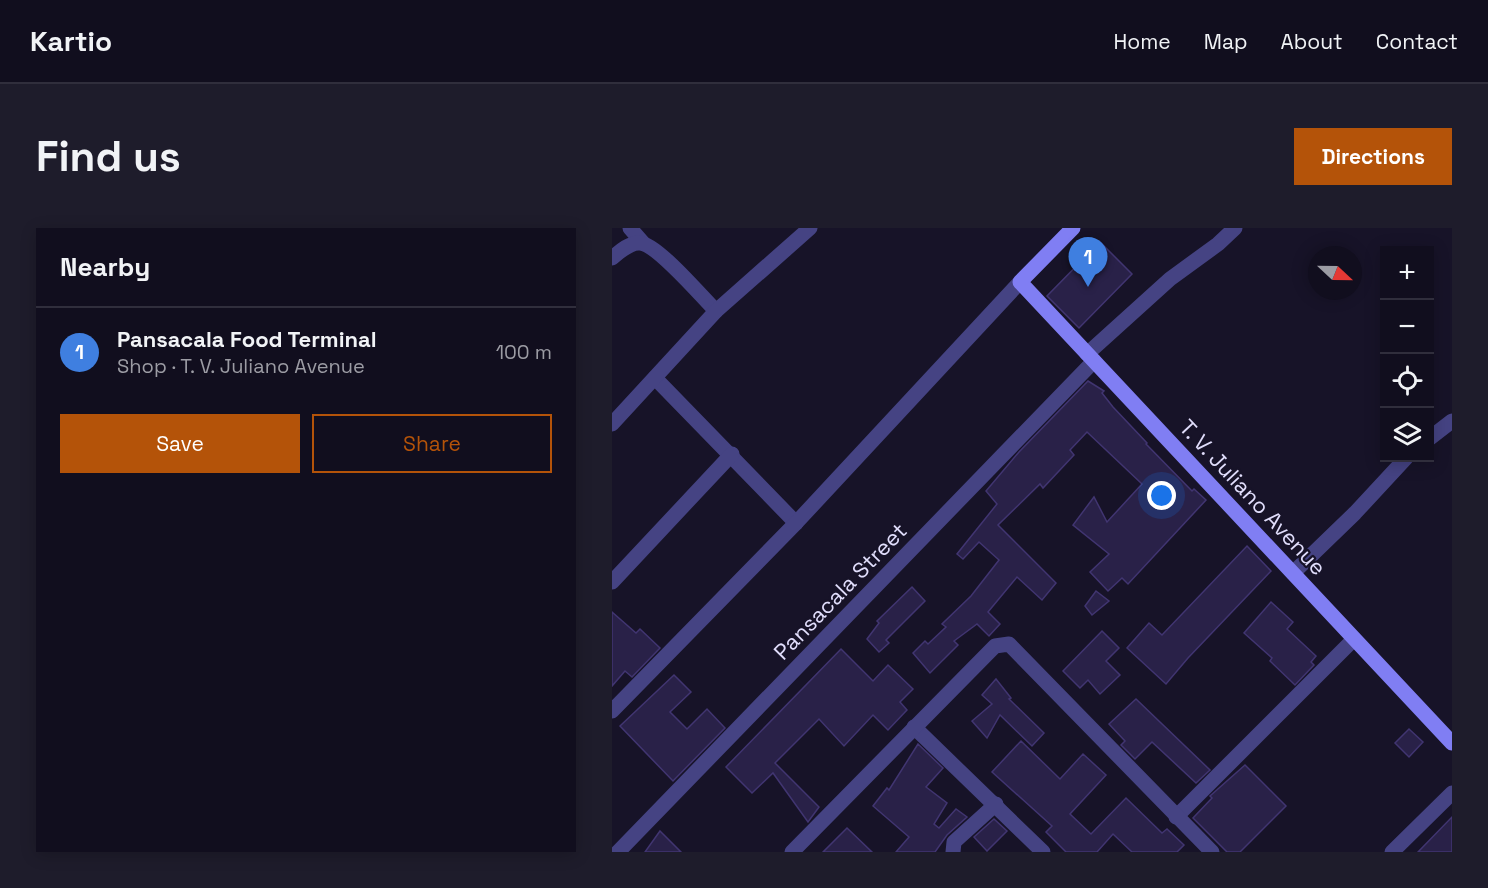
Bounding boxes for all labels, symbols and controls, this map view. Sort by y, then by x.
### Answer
text: Kartio [30,23,112,59]
text: Home [1113,28,1171,55]
text: Map [1204,28,1248,55]
text: About [1281,28,1343,55]
text: Contact [1376,28,1458,55]
button: Directions [1294,128,1452,185]
text: Find us [36,130,181,183]
pin: 1 [1068,238,1108,287]
north arrow [1308,246,1362,300]
map controls [1380,246,1434,462]
button: + [1380,246,1434,300]
text: Nearby [60,250,150,284]
button: − [1380,300,1434,354]
text: Pansacala Food Terminal [117,325,377,353]
text: 1 [75,339,84,365]
text: 100 m [496,339,552,365]
text: Shop · T. V. Juliano Avenue [117,353,365,379]
button: locate [1380,354,1434,408]
button: layers [1380,408,1434,462]
street label: T. V. Juliano Avenue [1174,413,1332,581]
button: Save [60,414,300,473]
button: Share [312,414,552,473]
your location [1147,481,1176,510]
street label: Pansacala Street [768,517,912,665]

